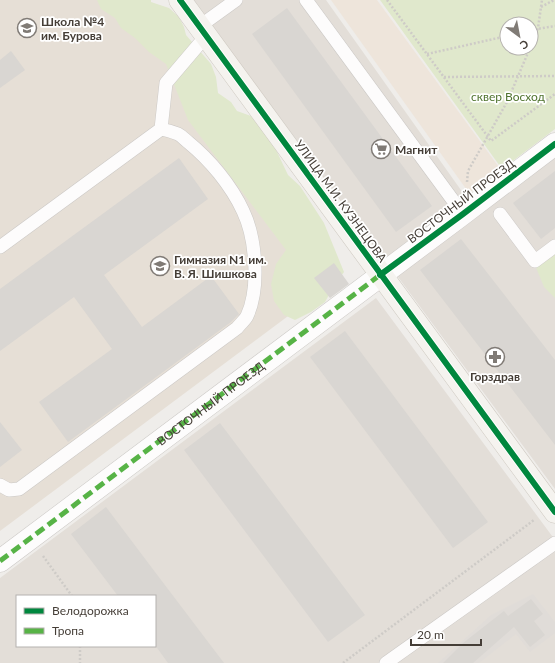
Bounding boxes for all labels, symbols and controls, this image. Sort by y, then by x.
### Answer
place label: Школа №4 им. Бурова [41,14,104,43]
north arrow [499,16,539,56]
school or university icon: Школа №4 им. Бурова [16,17,38,39]
text: С [517,37,531,53]
park label: сквер Восход [471,89,546,104]
street label: УЛИЦА М.И. КУЗНЕЦОВА [292,137,391,266]
supermarket icon: Магнит [370,138,392,160]
place label: Магнит [395,142,438,157]
street label: ВОСТОЧНЫЙ ПРОЕЗД [404,155,518,246]
place label: Гимназия N1 им. В. Я. Шишкова [174,252,267,281]
school or university icon: Гимназия N1 им. В. Я. Шишкова [149,255,171,277]
pharmacy icon: Горздрав [484,346,506,368]
street label: ВОСТОЧНЫЙ ПРОЕЗД [154,358,268,448]
place label: Горздрав [470,369,520,384]
legend [16,595,156,647]
text: Велодорожка [52,603,129,618]
scale bar [411,621,481,647]
text: Тропа [52,623,84,638]
text: 20 m [417,627,444,642]

